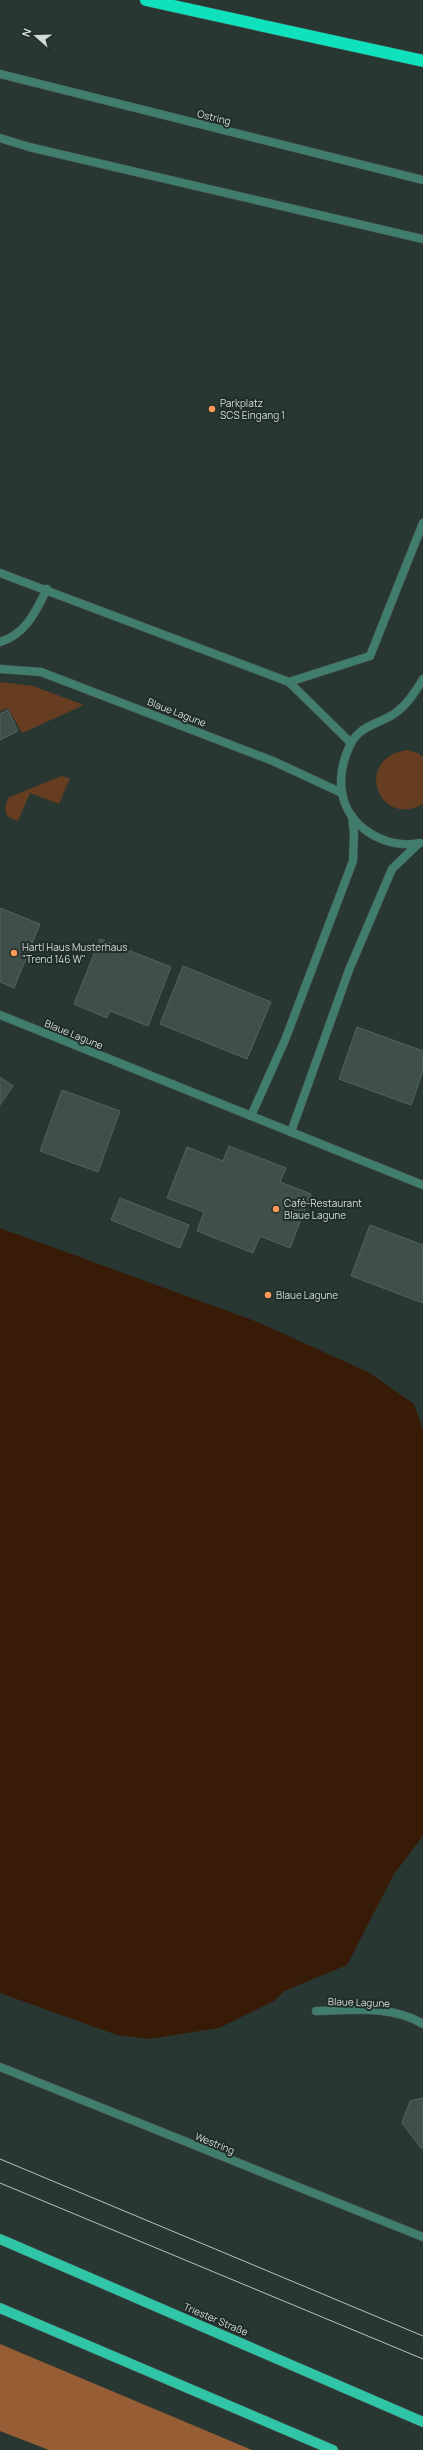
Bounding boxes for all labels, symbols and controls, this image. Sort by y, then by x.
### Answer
north arrow [16,16,56,56]
text: N [18,26,35,39]
street label: Ostring [196,106,232,128]
place label: Parkplatz SCS Eingang 1 [220,396,285,422]
marker: Parkplatz SCS Eingang 1 [207,404,217,414]
street label: Blaue Lagune [146,694,209,730]
place label: Hartl Haus Musterhaus "Trend 146 W" [22,940,127,966]
marker: Hartl Haus Musterhaus "Trend 146 W" [9,948,19,958]
street label: Blaue Lagune [43,1016,106,1052]
place label: Café-Restaurant Blaue Lagune [284,1196,362,1222]
marker: Café-Restaurant Blaue Lagune [271,1204,281,1214]
place label: Blaue Lagune [276,1288,338,1302]
marker: Blaue Lagune [263,1290,273,1300]
street label: Blaue Lagune [328,1994,390,2010]
street label: Westring [193,2129,237,2157]
street label: Triester Straße [182,2299,251,2339]

